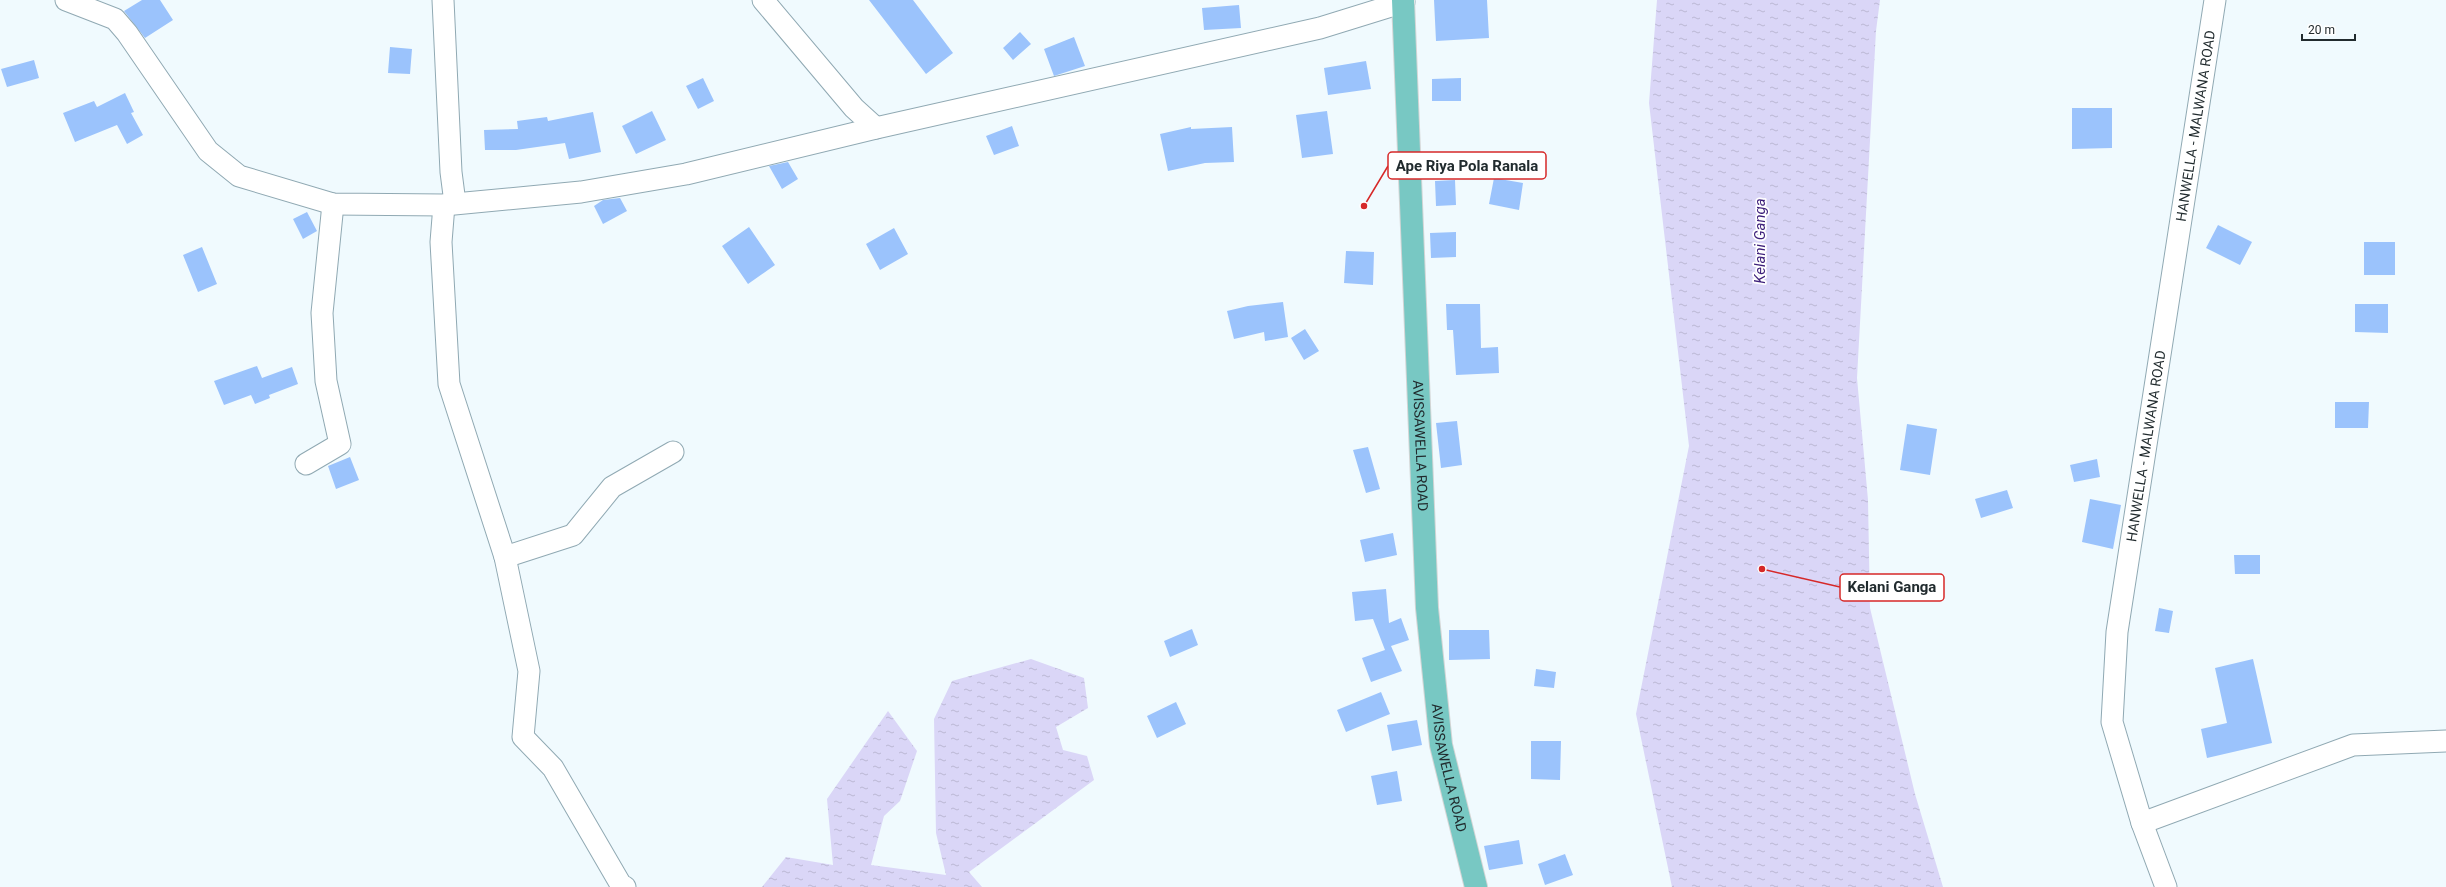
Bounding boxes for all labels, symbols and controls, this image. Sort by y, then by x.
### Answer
scale bar [2302,16,2355,42]
text: 20 m [2308,23,2335,37]
street label: HANWELLA - MALWANA ROAD [2173,29,2218,223]
callout: Ape Riya Pola Ranala [1388,152,1546,179]
text: Ape Riya Pola Ranala [1396,157,1538,175]
water label: Kelani Ganga [1751,198,1769,284]
street label: HANWELLA - MALWANA ROAD [2123,349,2169,543]
street label: AVISSAWELLA ROAD [1410,380,1431,512]
callout: Kelani Ganga [1840,574,1944,601]
text: Kelani Ganga [1848,578,1936,596]
street label: AVISSAWELLA ROAD [1429,703,1470,834]

